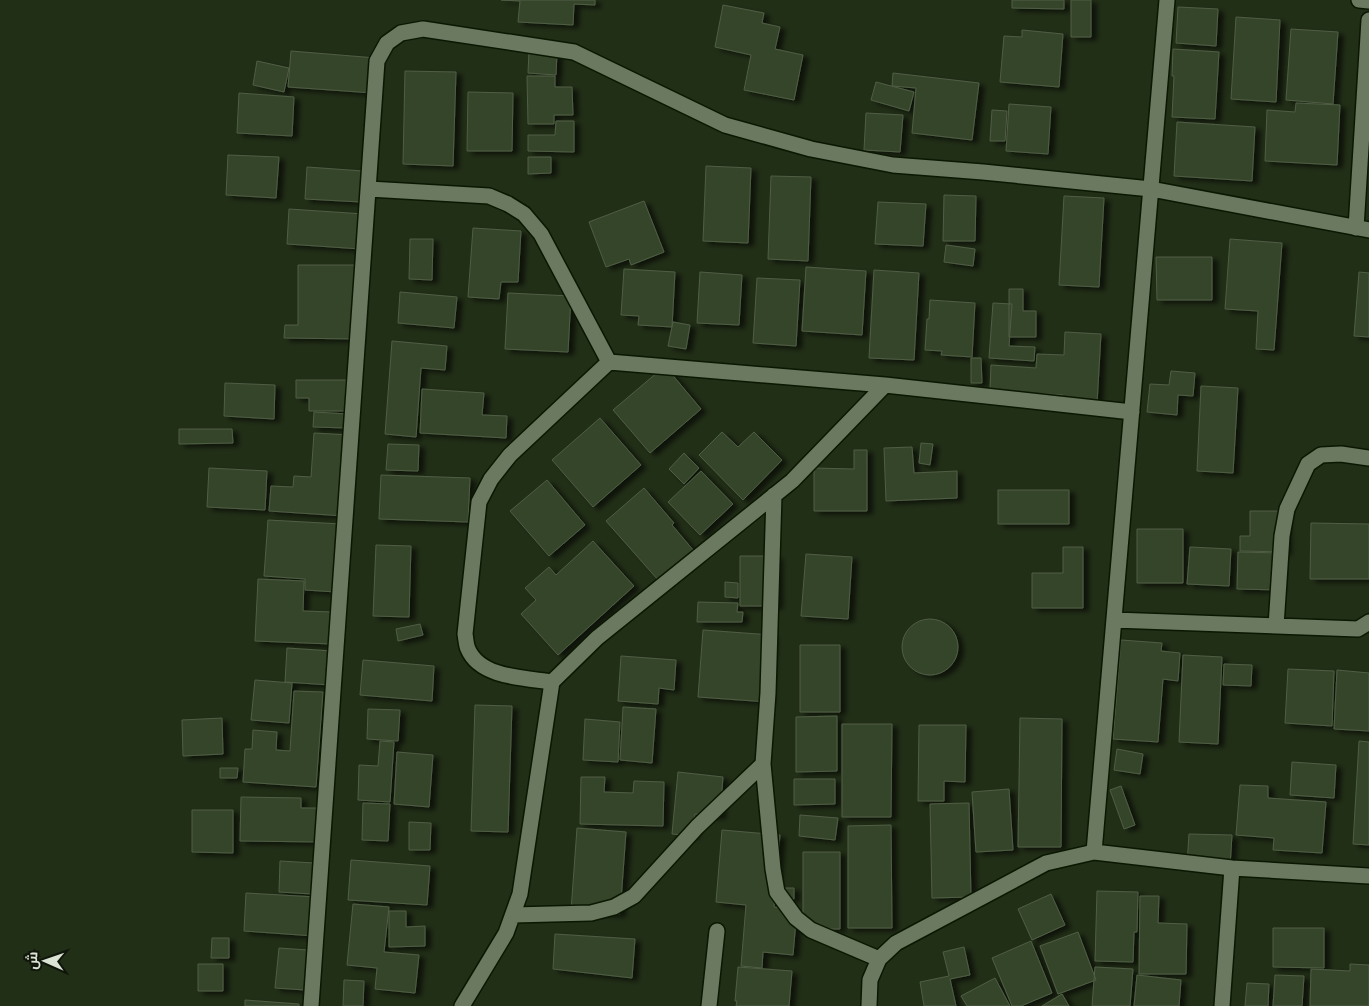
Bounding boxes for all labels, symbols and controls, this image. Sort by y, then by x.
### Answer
north arrow [20,936,70,986]
text: ش [24,951,41,970]

